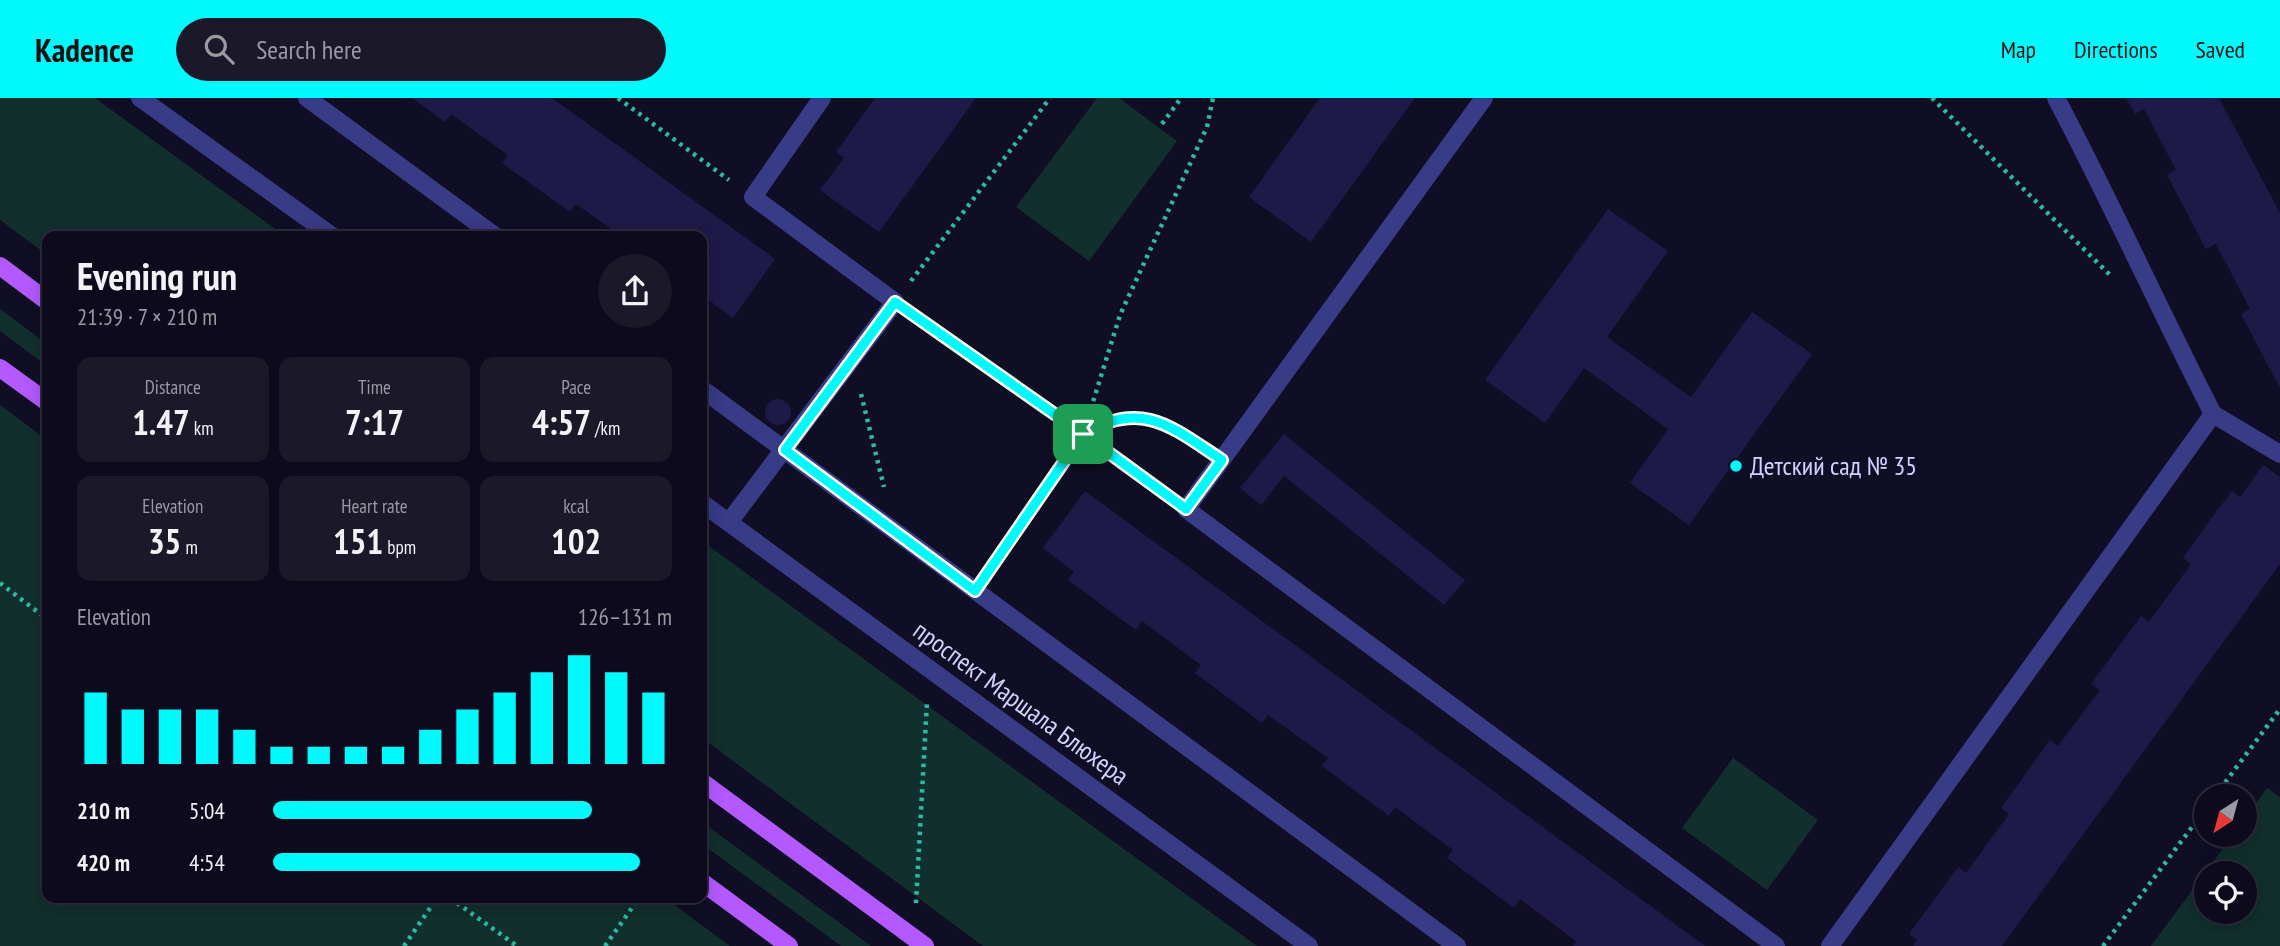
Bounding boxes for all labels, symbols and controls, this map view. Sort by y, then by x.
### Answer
search box [176,18,666,81]
text: Kadence [35,28,134,71]
icon: search [200,30,238,68]
text: Search here [256,33,362,66]
text: Map [2001,34,2036,65]
text: Directions [2074,34,2158,65]
text: Saved [2196,34,2245,65]
text: Evening run [77,251,237,300]
button: share [598,254,672,328]
text: 21:39 · 7 × 210 m [77,302,217,331]
text: Distance [145,375,201,399]
text: Time [358,375,391,399]
text: Pace [561,375,591,399]
text: 1.47 [132,399,190,445]
text: 7:17 [345,399,404,445]
text: 4:57 [532,399,591,445]
pin [1053,404,1113,464]
icon: arrive [1064,415,1102,453]
text: km [190,416,214,440]
text: /km [591,416,620,440]
place label: Детский сад № 35 [1750,449,1917,482]
marker: Детский сад № 35 [1728,458,1744,474]
text: Elevation [142,494,203,518]
text: Heart rate [341,494,408,518]
text: kcal [563,494,589,518]
text: 35 [148,518,181,564]
text: 151 [333,518,383,564]
text: 102 [551,518,601,564]
text: m [181,535,198,559]
text: bpm [383,535,416,559]
text: Elevation [77,602,151,631]
text: 126–131 m [578,602,672,631]
street label: проспект Маршала Блюхера [907,613,1135,792]
north arrow [2194,784,2258,847]
map controls [2194,784,2257,924]
text: 210 m [77,796,130,825]
text: 5:04 [189,796,225,825]
text: 420 m [77,848,130,877]
text: 4:54 [189,848,225,877]
button: locate [2194,861,2257,924]

